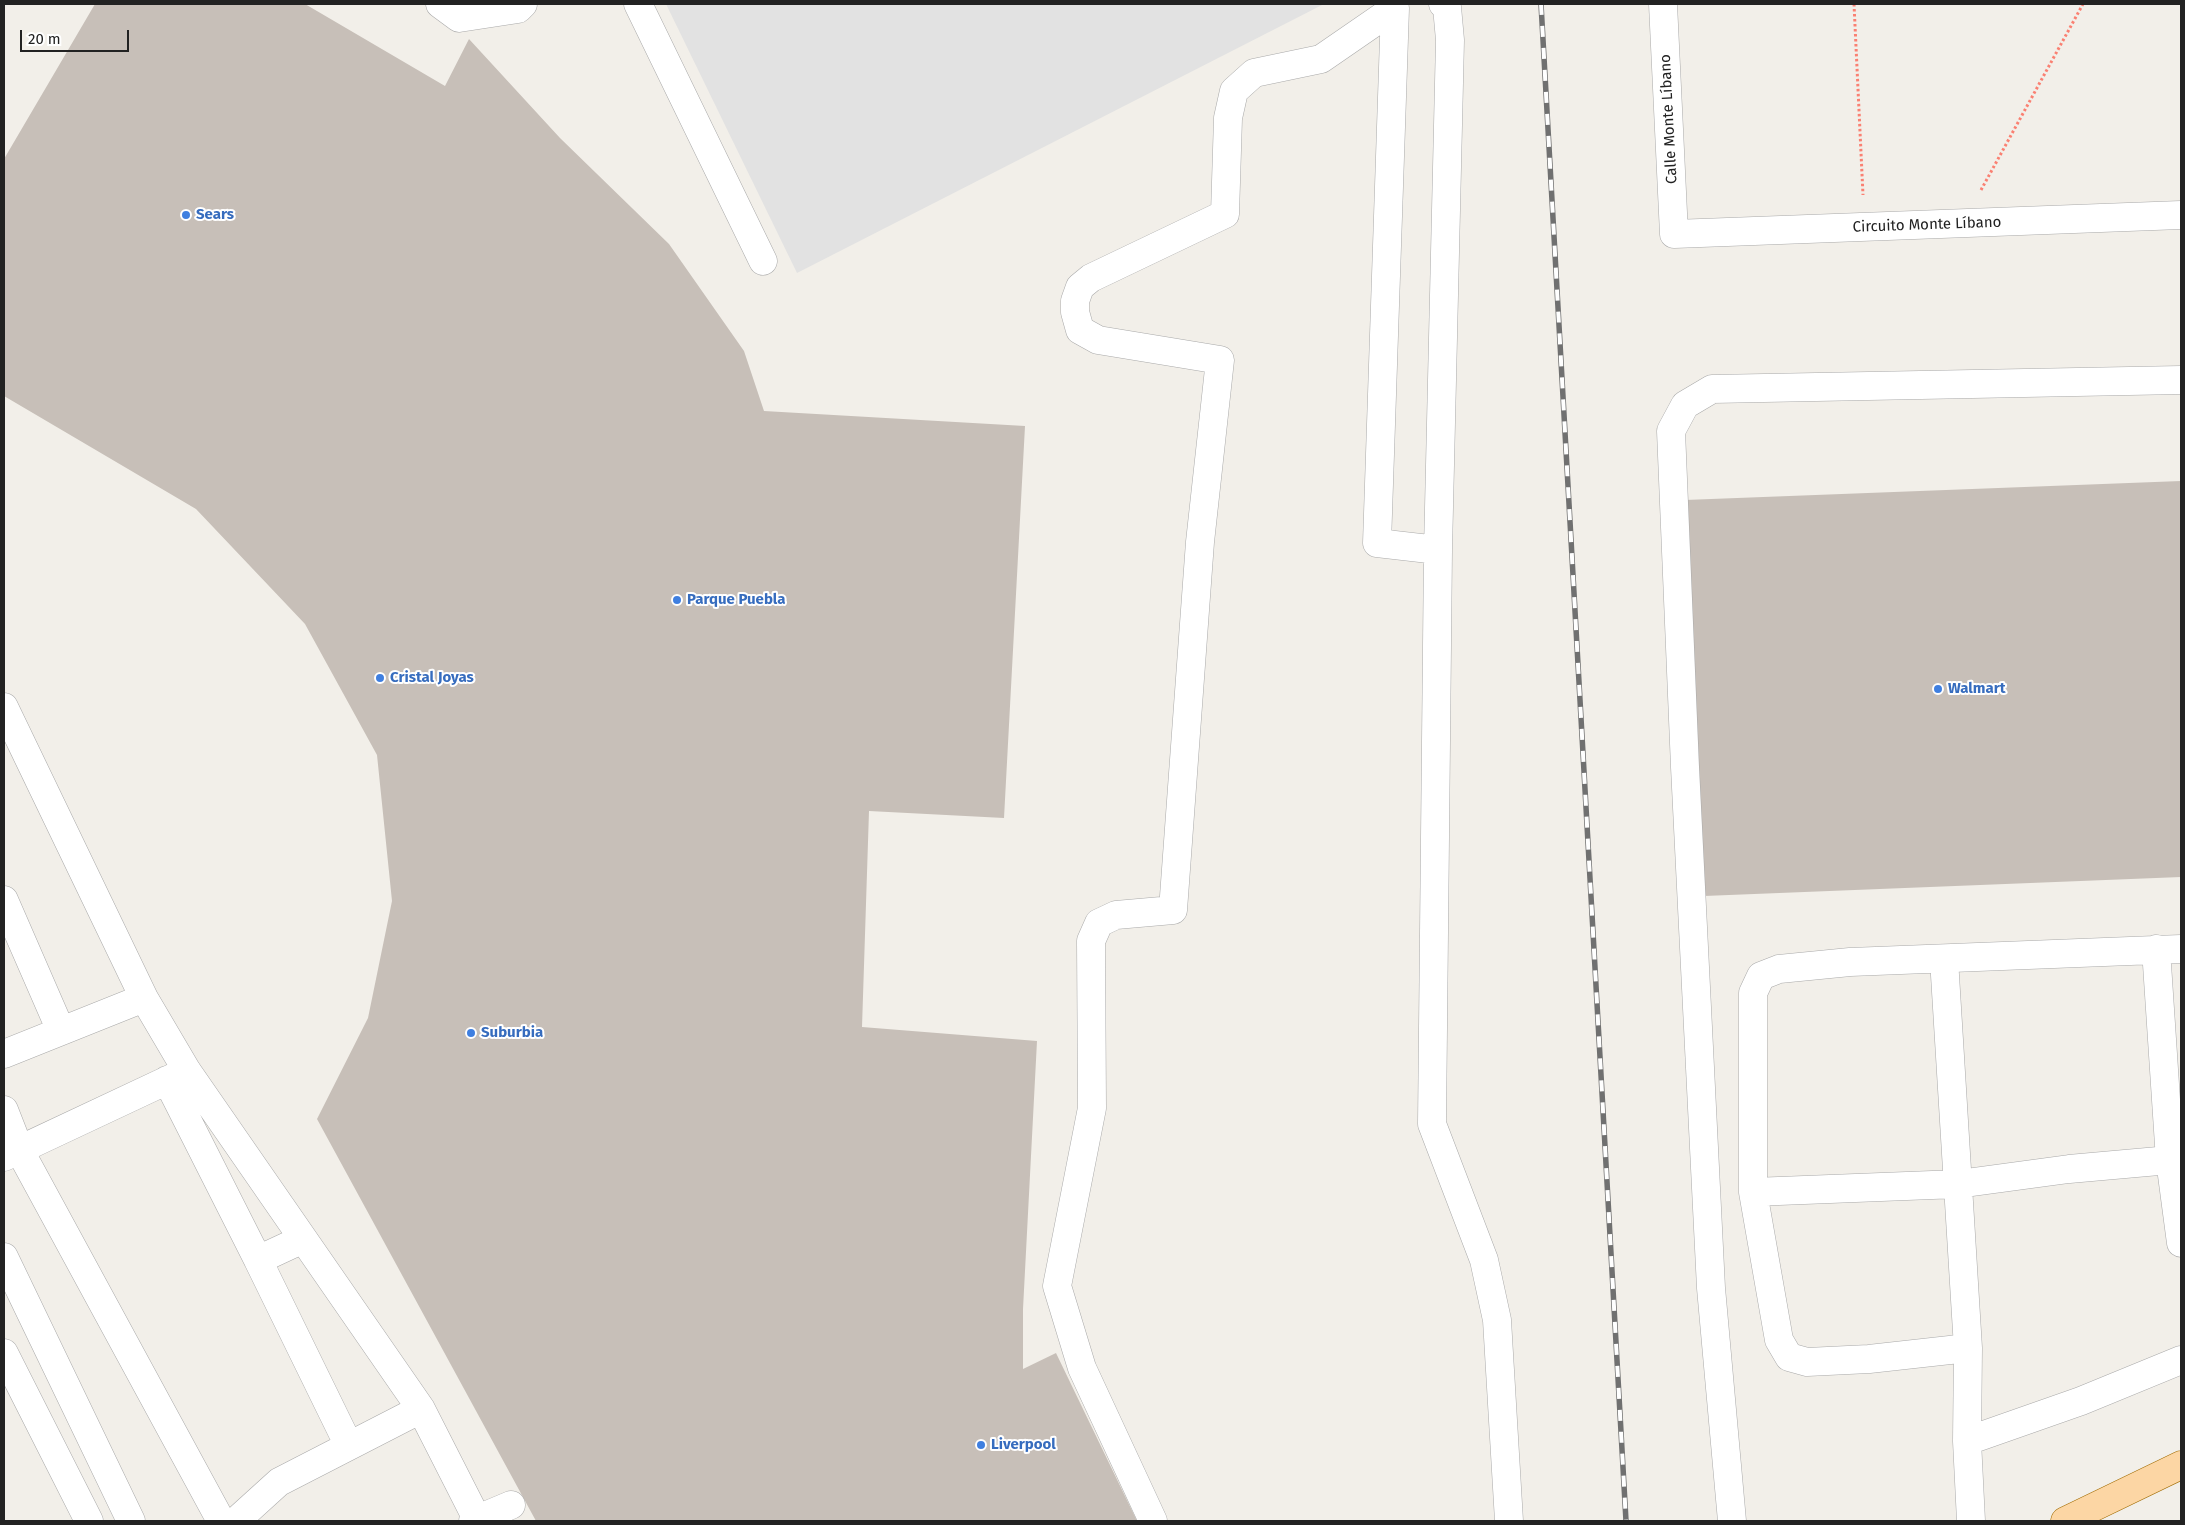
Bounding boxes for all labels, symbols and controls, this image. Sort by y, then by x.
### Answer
scale bar [22,20,131,52]
text: 20 m [28,30,61,48]
street label: Calle Monte Líbano [1657,54,1681,184]
place label: Sears [196,206,234,224]
marker: Sears [180,209,192,221]
street label: Circuito Monte Líbano [1852,213,2002,237]
place label: Parque Puebla [687,591,785,609]
marker: Parque Puebla [671,594,683,606]
place label: Cristal Joyas [390,669,474,687]
marker: Cristal Joyas [374,672,386,684]
place label: Walmart [1948,680,2005,698]
marker: Walmart [1932,683,1944,695]
place label: Suburbia [481,1024,543,1042]
marker: Suburbia [465,1027,477,1039]
place label: Liverpool [991,1436,1056,1454]
marker: Liverpool [975,1439,987,1451]

